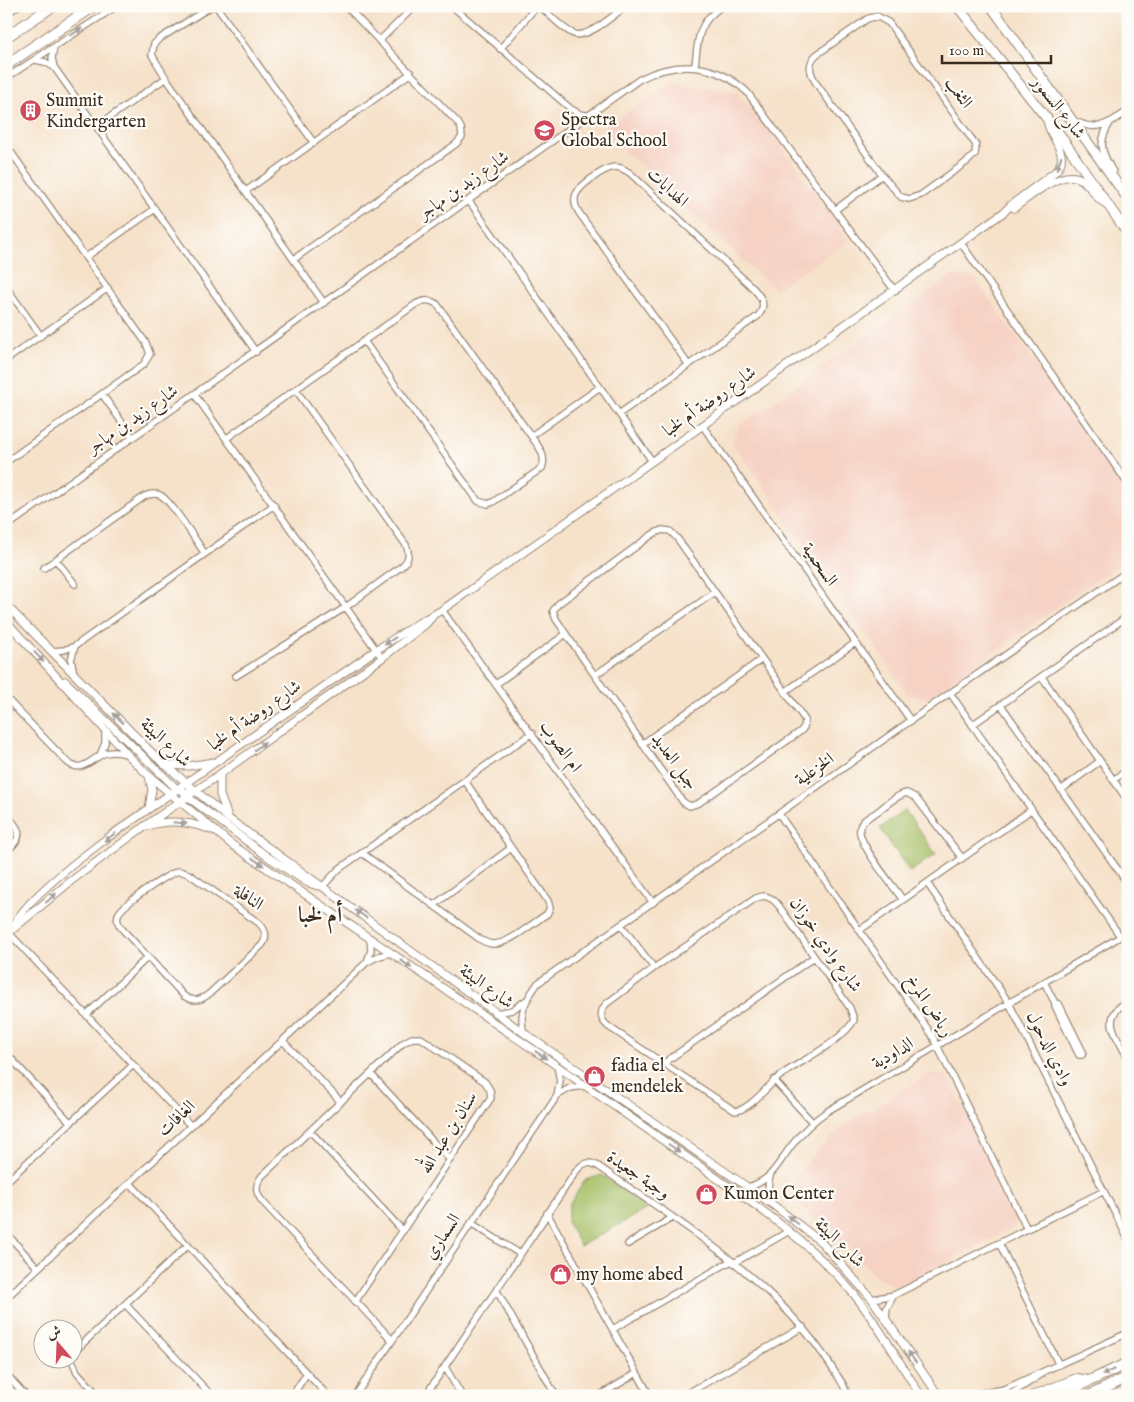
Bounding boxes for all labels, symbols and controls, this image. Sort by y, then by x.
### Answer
one-way arrow [70,28,83,37]
scale bar [942,32,1050,64]
text: 100 m [949,41,985,60]
street label: شارع السمور [1023,70,1090,146]
street label: الثغب [939,73,977,114]
place label: Summit Kindergarten [46,90,146,134]
building icon: Summit Kindergarten [18,99,42,123]
place label: Spectra Global School [561,109,667,153]
school or university icon: Spectra Global School [533,118,557,142]
street label: شارع زيد بن مهاجر [412,146,515,229]
one-way arrow [1055,156,1063,171]
street label: الهدايات [641,163,693,213]
street label: شارع روضة أم لخبا [657,359,763,445]
street label: شارع زيد بن مهاجر [81,380,184,463]
street label: السحمية [796,539,842,591]
one-way arrow [384,636,397,645]
one-way arrow [33,651,45,663]
street label: شارع روضة أم لخبا [202,673,308,759]
one-way arrow [112,713,124,725]
street label: شارع البيئة [133,713,195,774]
street label: ام الصوب [531,716,587,779]
street label: جبل العديد [645,729,703,795]
one-way arrow [253,741,267,751]
street label: الخزعلية [791,748,839,792]
one-way arrow [173,819,189,827]
one-way arrow [103,832,117,842]
one-way arrow [251,857,264,867]
street label: النافلة [228,879,268,917]
one-way arrow [45,893,57,904]
street label: شارع وادي خوزان [782,893,866,998]
district label: أم لخبا [298,899,343,934]
one-way arrow [355,908,368,919]
one-way arrow [399,959,413,969]
street label: شارع البيئة [453,959,518,1016]
street label: رياض المرخ [897,970,958,1044]
street label: وادي الدحول [1019,1008,1078,1091]
street label: الداودية [868,1033,918,1075]
one-way arrow [534,1050,547,1060]
place label: fadia el mendelek [611,1055,684,1099]
shop icon: fadia el mendelek [583,1064,607,1088]
street label: سنان بن عبد الله [411,1085,483,1178]
street label: الغافات [153,1096,201,1142]
one-way arrow [667,1143,681,1153]
street label: وجبة جعيدة [602,1146,674,1206]
shop icon: Kumon Center [695,1182,719,1206]
place label: Kumon Center [723,1183,834,1206]
street label: السماري [419,1209,468,1266]
street label: شارع البيئة [807,1213,869,1275]
one-way arrow [786,1215,800,1225]
shop icon: my home abed [548,1263,572,1287]
place label: my home abed [576,1264,683,1287]
north arrow [32,1320,82,1370]
text: ش [45,1322,64,1343]
one-way arrow [907,1350,917,1364]
one-way arrow [1101,1368,1115,1376]

